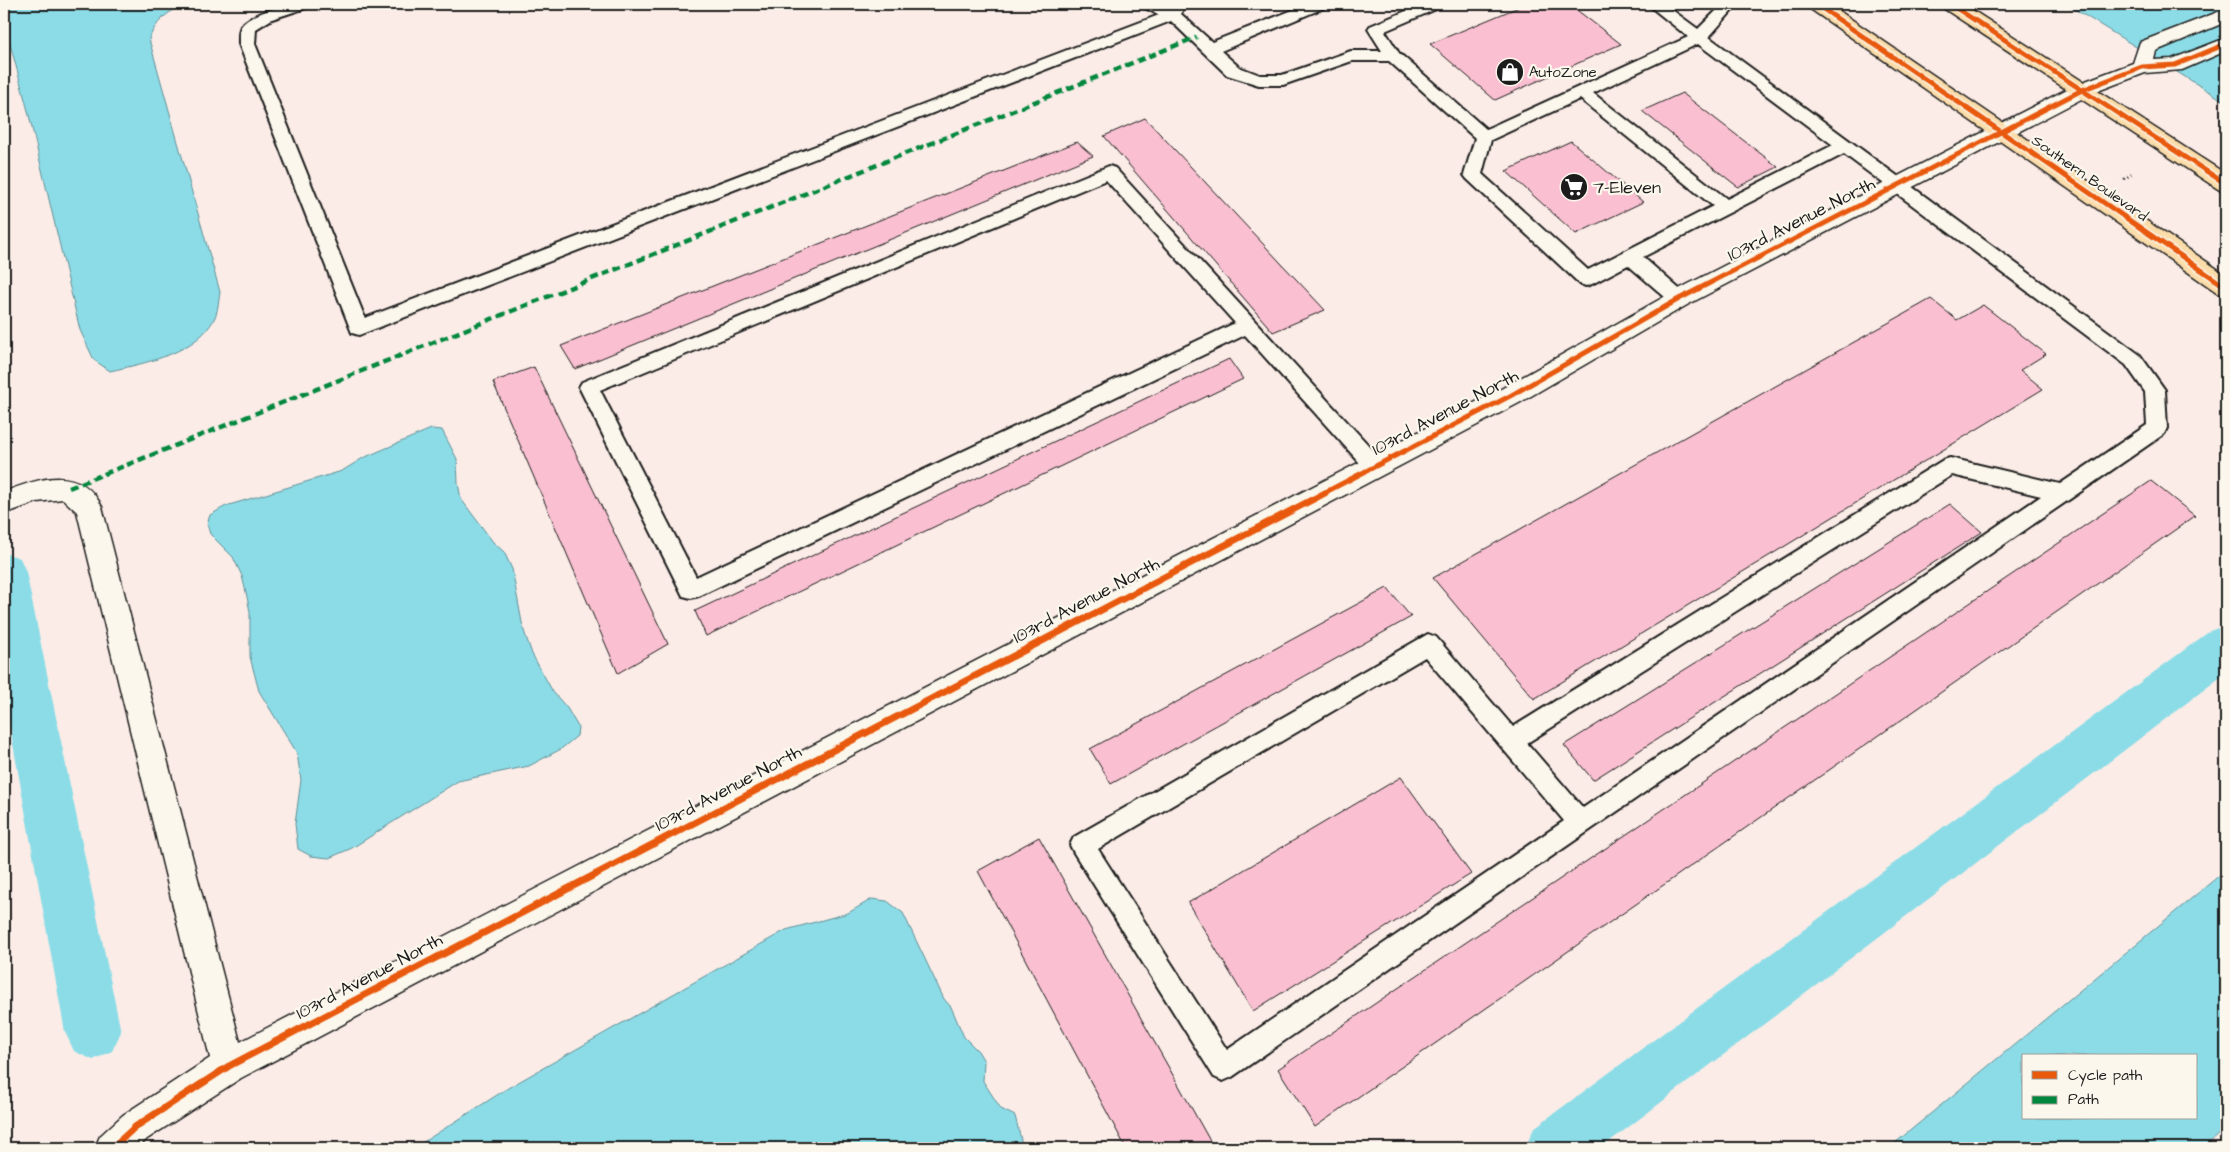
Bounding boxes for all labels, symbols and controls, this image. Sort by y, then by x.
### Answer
shop icon: AutoZone [1495,57,1525,87]
place label: AutoZone [1529,62,1597,83]
street label: Southern Boulevard [2027,130,2152,227]
street label: 103rd Avenue North [1723,171,1879,267]
supermarket icon: 7-Eleven [1559,172,1589,202]
place label: 7-Eleven [1593,175,1661,200]
street label: 103rd Avenue North [1368,363,1523,462]
street label: 103rd Avenue North [1009,551,1164,650]
street label: 103rd Avenue North [651,739,806,838]
street label: 103rd Avenue North [292,927,447,1026]
legend [2022,1054,2198,1120]
text: Cycle path [2068,1065,2143,1087]
text: Path [2068,1089,2099,1110]

